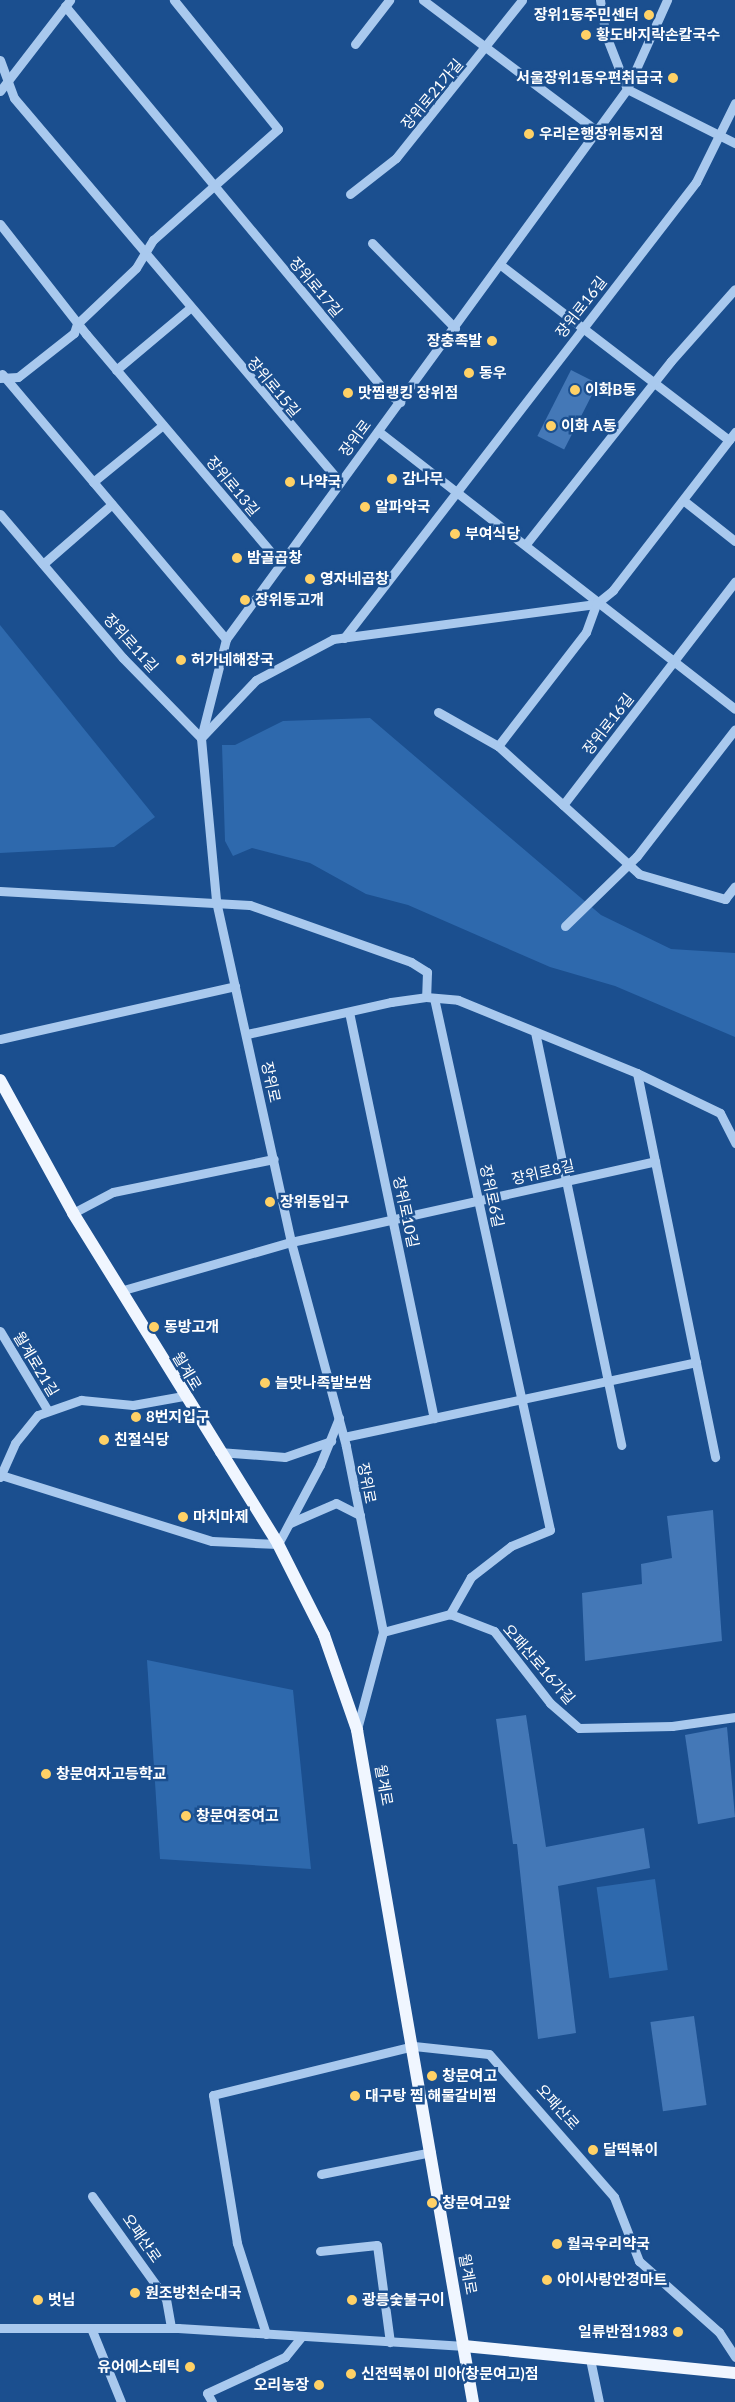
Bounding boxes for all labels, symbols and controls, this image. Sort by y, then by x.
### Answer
place label: 장위1동주민센터 [534,6,639,24]
marker: 장위1동주민센터 [643,9,655,21]
place label: 황도바지락손칼국수 [596,26,720,44]
marker: 황도바지락손칼국수 [580,29,592,41]
street label: 장위로21가길 [397,55,467,133]
place label: 서울장위1동우편취급국 [516,69,663,87]
marker: 서울장위1동우편취급국 [667,72,679,84]
place label: 우리은행장위동지점 [539,125,663,143]
marker: 우리은행장위동지점 [523,128,535,140]
street label: 장위로17길 [286,253,346,321]
street label: 장위로16길 [552,273,610,341]
place label: 장충족발 [427,332,482,350]
marker: 장충족발 [486,335,498,347]
street label: 장위로15길 [244,353,304,421]
place label: 동우 [479,364,507,382]
marker: 동우 [463,367,475,379]
place label: 이화B동 [585,381,636,399]
place label: 맛찜랭킹 장위점 [358,384,458,402]
marker: 이화B동 [569,384,581,396]
marker: 맛찜랭킹 장위점 [342,387,354,399]
street label: 장위로 [335,416,375,460]
place label: 이화 A동 [561,417,616,435]
marker: 이화 A동 [545,420,557,432]
street label: 장위로13길 [203,452,263,520]
place label: 감나무 [402,470,443,488]
place label: 나약국 [300,473,341,491]
marker: 감나무 [386,473,398,485]
marker: 나약국 [284,476,296,488]
place label: 알파약국 [375,498,430,516]
marker: 알파약국 [359,501,371,513]
place label: 부여식당 [465,525,520,543]
marker: 부여식당 [449,528,461,540]
place label: 밤골곱창 [247,549,302,567]
marker: 밤골곱창 [231,552,243,564]
place label: 영자네곱창 [320,570,389,588]
marker: 영자네곱창 [304,573,316,585]
place label: 장위동고개 [255,591,324,609]
marker: 장위동고개 [239,594,251,606]
street label: 장위로11길 [100,610,162,676]
place label: 허가네해장국 [191,651,274,669]
marker: 허가네해장국 [175,654,187,666]
street label: 장위로16길 [579,690,637,758]
street label: 장위로 [258,1060,284,1104]
street label: 장위로8길 [510,1156,576,1188]
street label: 장위로6길 [477,1163,507,1229]
street label: 장위로10길 [390,1175,422,1249]
place label: 장위동입구 [280,1193,349,1211]
marker: 장위동입구 [264,1196,276,1208]
place label: 동방고개 [164,1318,219,1336]
marker: 동방고개 [148,1321,160,1333]
street label: 월계로21길 [10,1328,62,1400]
street label: 월계로 [169,1349,205,1393]
place label: 늘맛나족발보쌈 [275,1374,372,1392]
marker: 늘맛나족발보쌈 [259,1377,271,1389]
place label: 8번지입구 [146,1408,210,1426]
marker: 8번지입구 [130,1411,142,1423]
place label: 친절식당 [114,1431,169,1449]
marker: 친절식당 [98,1434,110,1446]
street label: 장위로 [354,1461,380,1505]
place label: 마치마제 [193,1508,248,1526]
marker: 마치마제 [177,1511,189,1523]
street label: 오패산로16가길 [499,1620,579,1708]
street label: 월계로 [372,1763,396,1807]
place label: 창문여자고등학교 [56,1765,166,1783]
marker: 창문여자고등학교 [40,1768,52,1780]
place label: 창문여중여고 [196,1807,279,1825]
marker: 창문여중여고 [180,1810,192,1822]
place label: 창문여고 [442,2067,497,2085]
marker: 창문여고 [426,2070,438,2082]
street label: 오패산로 [533,2080,583,2134]
place label: 대구탕 찜 해물갈비찜 [365,2087,496,2105]
marker: 대구탕 찜 해물갈비찜 [349,2090,361,2102]
place label: 달떡볶이 [603,2141,658,2159]
marker: 달떡볶이 [587,2144,599,2156]
place label: 창문여고앞 [442,2194,511,2212]
marker: 창문여고앞 [426,2197,438,2209]
street label: 오패산로 [119,2210,165,2266]
place label: 월곡우리약국 [567,2235,650,2253]
marker: 월곡우리약국 [551,2238,563,2250]
street label: 월계로 [456,2252,480,2296]
place label: 아이사랑안경마트 [557,2271,667,2289]
marker: 아이사랑안경마트 [541,2274,553,2286]
place label: 원조방천순대국 [145,2284,242,2302]
marker: 원조방천순대국 [129,2287,141,2299]
place label: 벗님 [48,2291,76,2309]
place label: 광릉숯불구이 [362,2291,445,2309]
marker: 벗님 [32,2294,44,2306]
marker: 광릉숯불구이 [346,2294,358,2306]
place label: 일류반점1983 [578,2323,668,2341]
marker: 일류반점1983 [672,2326,684,2338]
place label: 유어에스테틱 [97,2358,180,2376]
marker: 유어에스테틱 [184,2361,196,2373]
place label: 신전떡볶이 미아(창문여고)점 [361,2365,538,2383]
marker: 신전떡볶이 미아(창문여고)점 [345,2368,357,2380]
place label: 오리농장 [254,2376,309,2394]
marker: 오리농장 [313,2379,325,2391]

